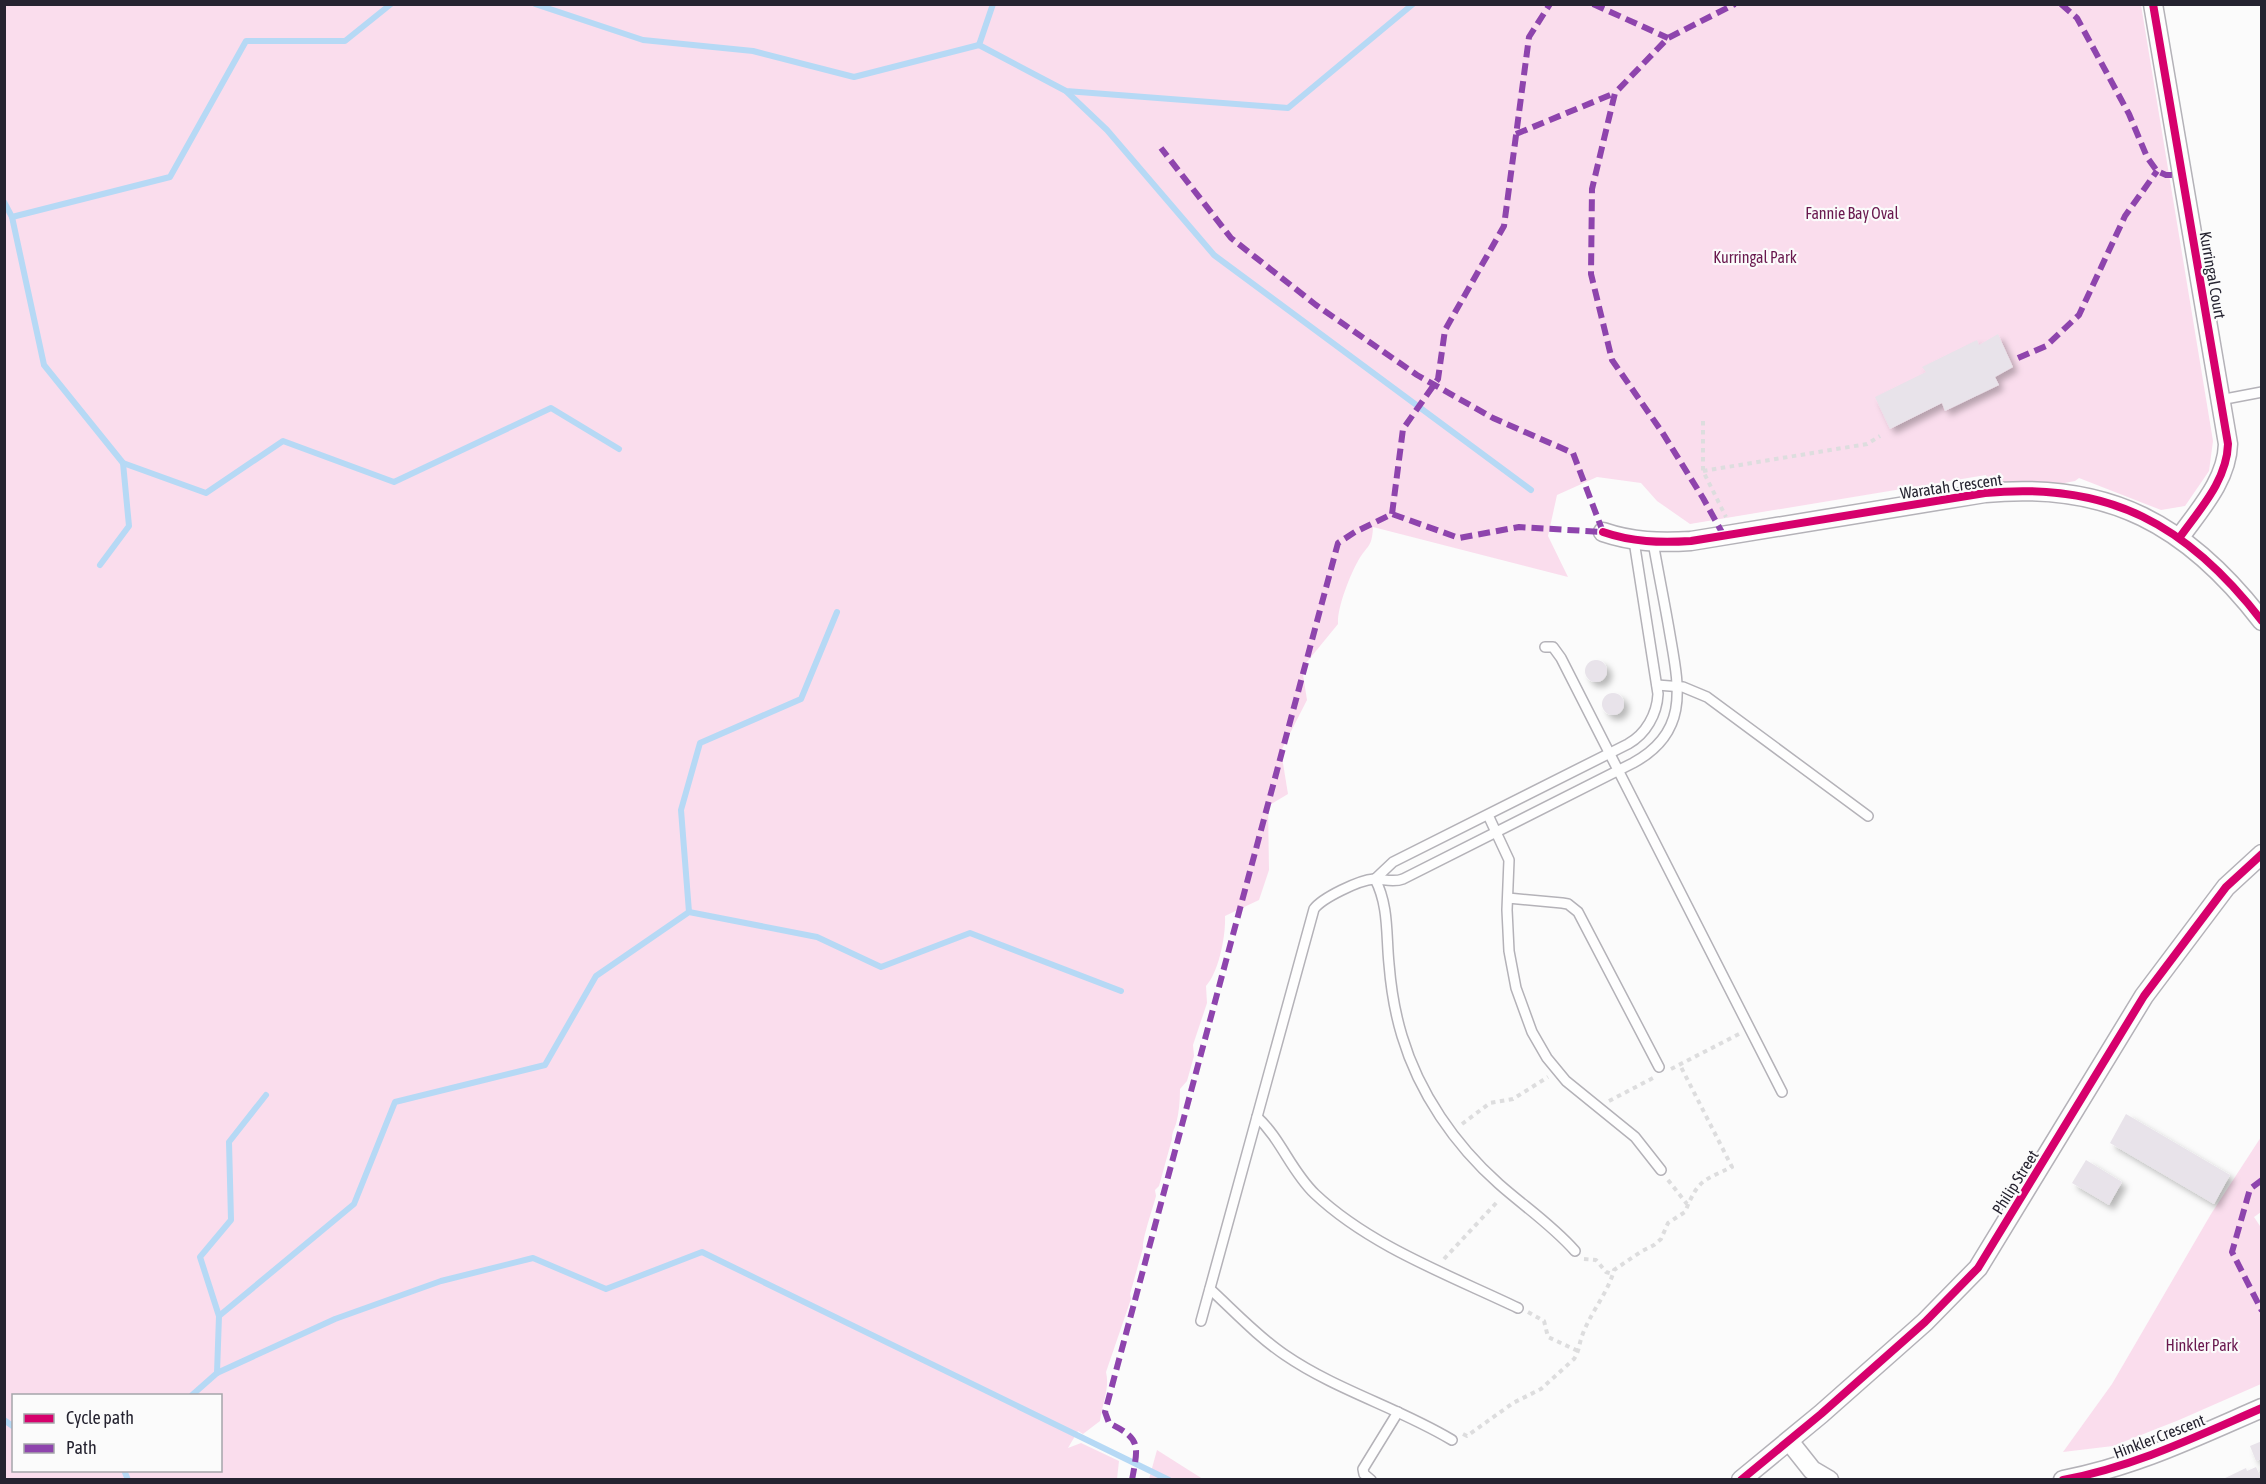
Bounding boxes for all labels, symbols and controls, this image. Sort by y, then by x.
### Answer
park label: Fannie Bay Oval [1805,204,1899,223]
street label: Kurringal Court [2195,230,2230,321]
park label: Kurringal Park [1713,248,1797,267]
street label: Waratah Crescent [1899,470,2004,502]
street label: Philip Street [1988,1146,2043,1218]
park label: Hinkler Park [2166,1336,2238,1354]
legend [12,1394,222,1472]
text: Cycle path [66,1407,134,1428]
street label: Hinkler Crescent [2111,1410,2208,1462]
text: Path [66,1437,97,1458]

